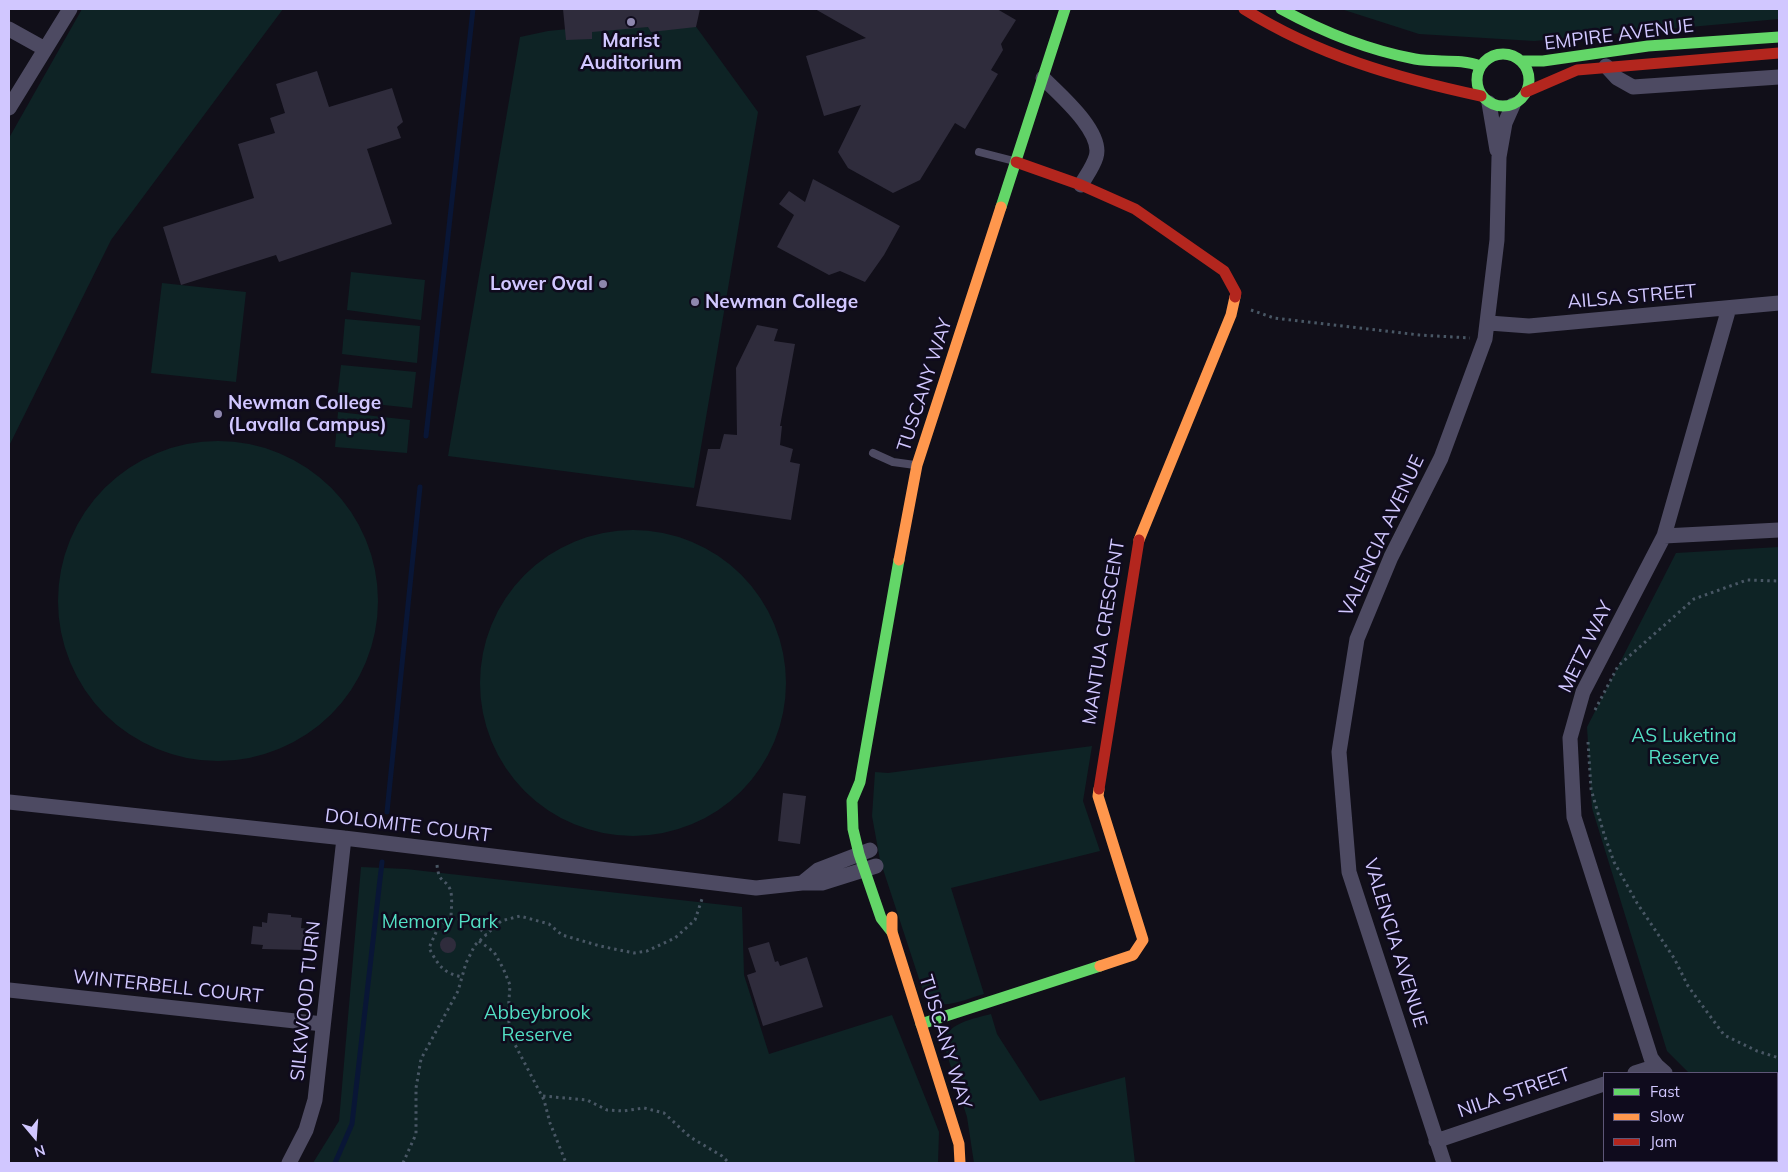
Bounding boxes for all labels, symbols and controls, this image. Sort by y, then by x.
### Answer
street label: EMPIRE AVENUE [1543,15,1695,55]
marker: Marist Auditorium [625,16,637,28]
place label: Marist Auditorium [580,30,682,74]
place label: Lower Oval [490,273,593,295]
marker: Lower Oval [597,278,609,290]
street label: AILSA STREET [1567,280,1697,314]
place label: Newman College [705,291,858,313]
marker: Newman College [689,296,701,308]
street label: TUSCANY WAY [893,315,957,455]
place label: Newman College (Lavalla Campus) [228,392,387,436]
marker: Newman College (Lavalla Campus) [212,408,224,420]
street label: VALENCIA AVENUE [1335,452,1429,620]
street label: MANTUA CRESCENT [1078,538,1130,726]
street label: METZ WAY [1554,597,1618,697]
park label: AS Luketina Reserve [1631,725,1737,769]
street label: DOLOMITE COURT [324,804,492,848]
street label: VALENCIA AVENUE [1358,856,1432,1030]
park label: Memory Park [382,911,498,933]
street label: SILKWOOD TURN [286,920,326,1082]
street label: WINTERBELL COURT [72,966,264,1008]
street label: TUSCANY WAY [914,972,976,1112]
park label: Abbeybrook Reserve [484,1002,590,1046]
street label: NILA STREET [1455,1063,1573,1123]
legend [1603,1072,1778,1162]
text: Fast [1650,1082,1680,1101]
text: Slow [1650,1107,1684,1126]
north arrow [10,1112,60,1162]
text: Jam [1650,1132,1677,1151]
text: N [32,1141,47,1161]

